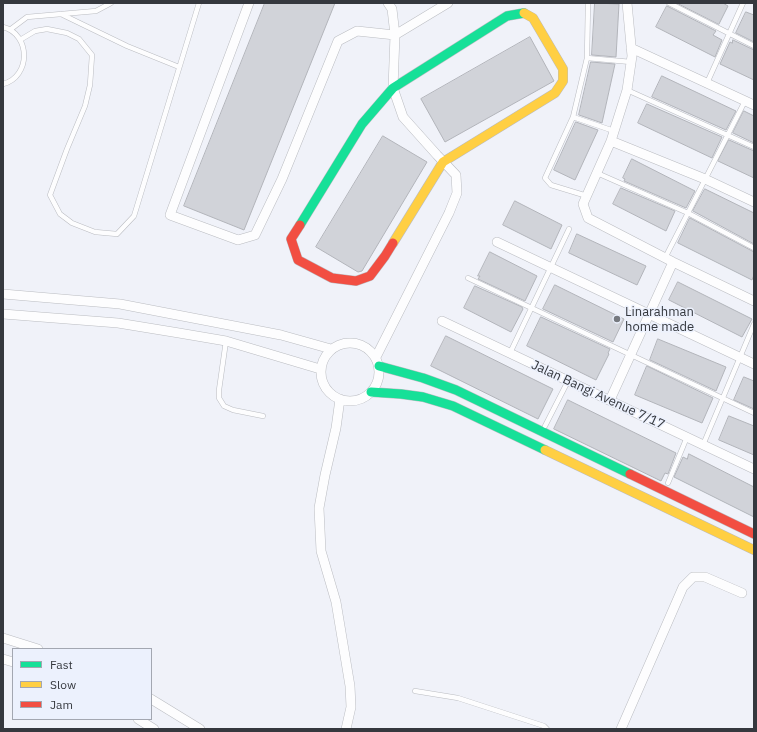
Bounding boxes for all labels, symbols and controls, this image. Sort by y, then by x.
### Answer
place label: Linarahman home made [625,304,694,335]
marker: Linarahman home made [612,314,622,324]
street label: Jalan Bangi Avenue 7/17 [529,357,667,433]
legend [12,648,152,720]
text: Fast [50,657,73,672]
text: Slow [50,677,76,692]
text: Jam [50,697,73,712]

